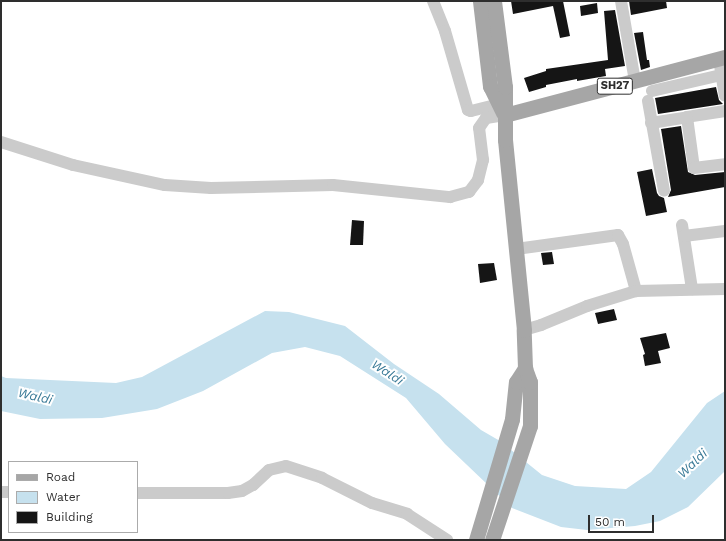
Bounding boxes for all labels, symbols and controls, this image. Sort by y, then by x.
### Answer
road number: SH27 [596,77,634,95]
water label: Waldi [368,357,406,389]
water label: Waldi [16,385,54,409]
water label: Waldi [675,446,711,482]
legend [8,461,138,533]
text: Road [46,470,75,484]
text: Water [46,490,80,504]
scale bar [590,507,656,533]
text: Building [46,510,93,524]
text: 50 m [595,515,625,529]

